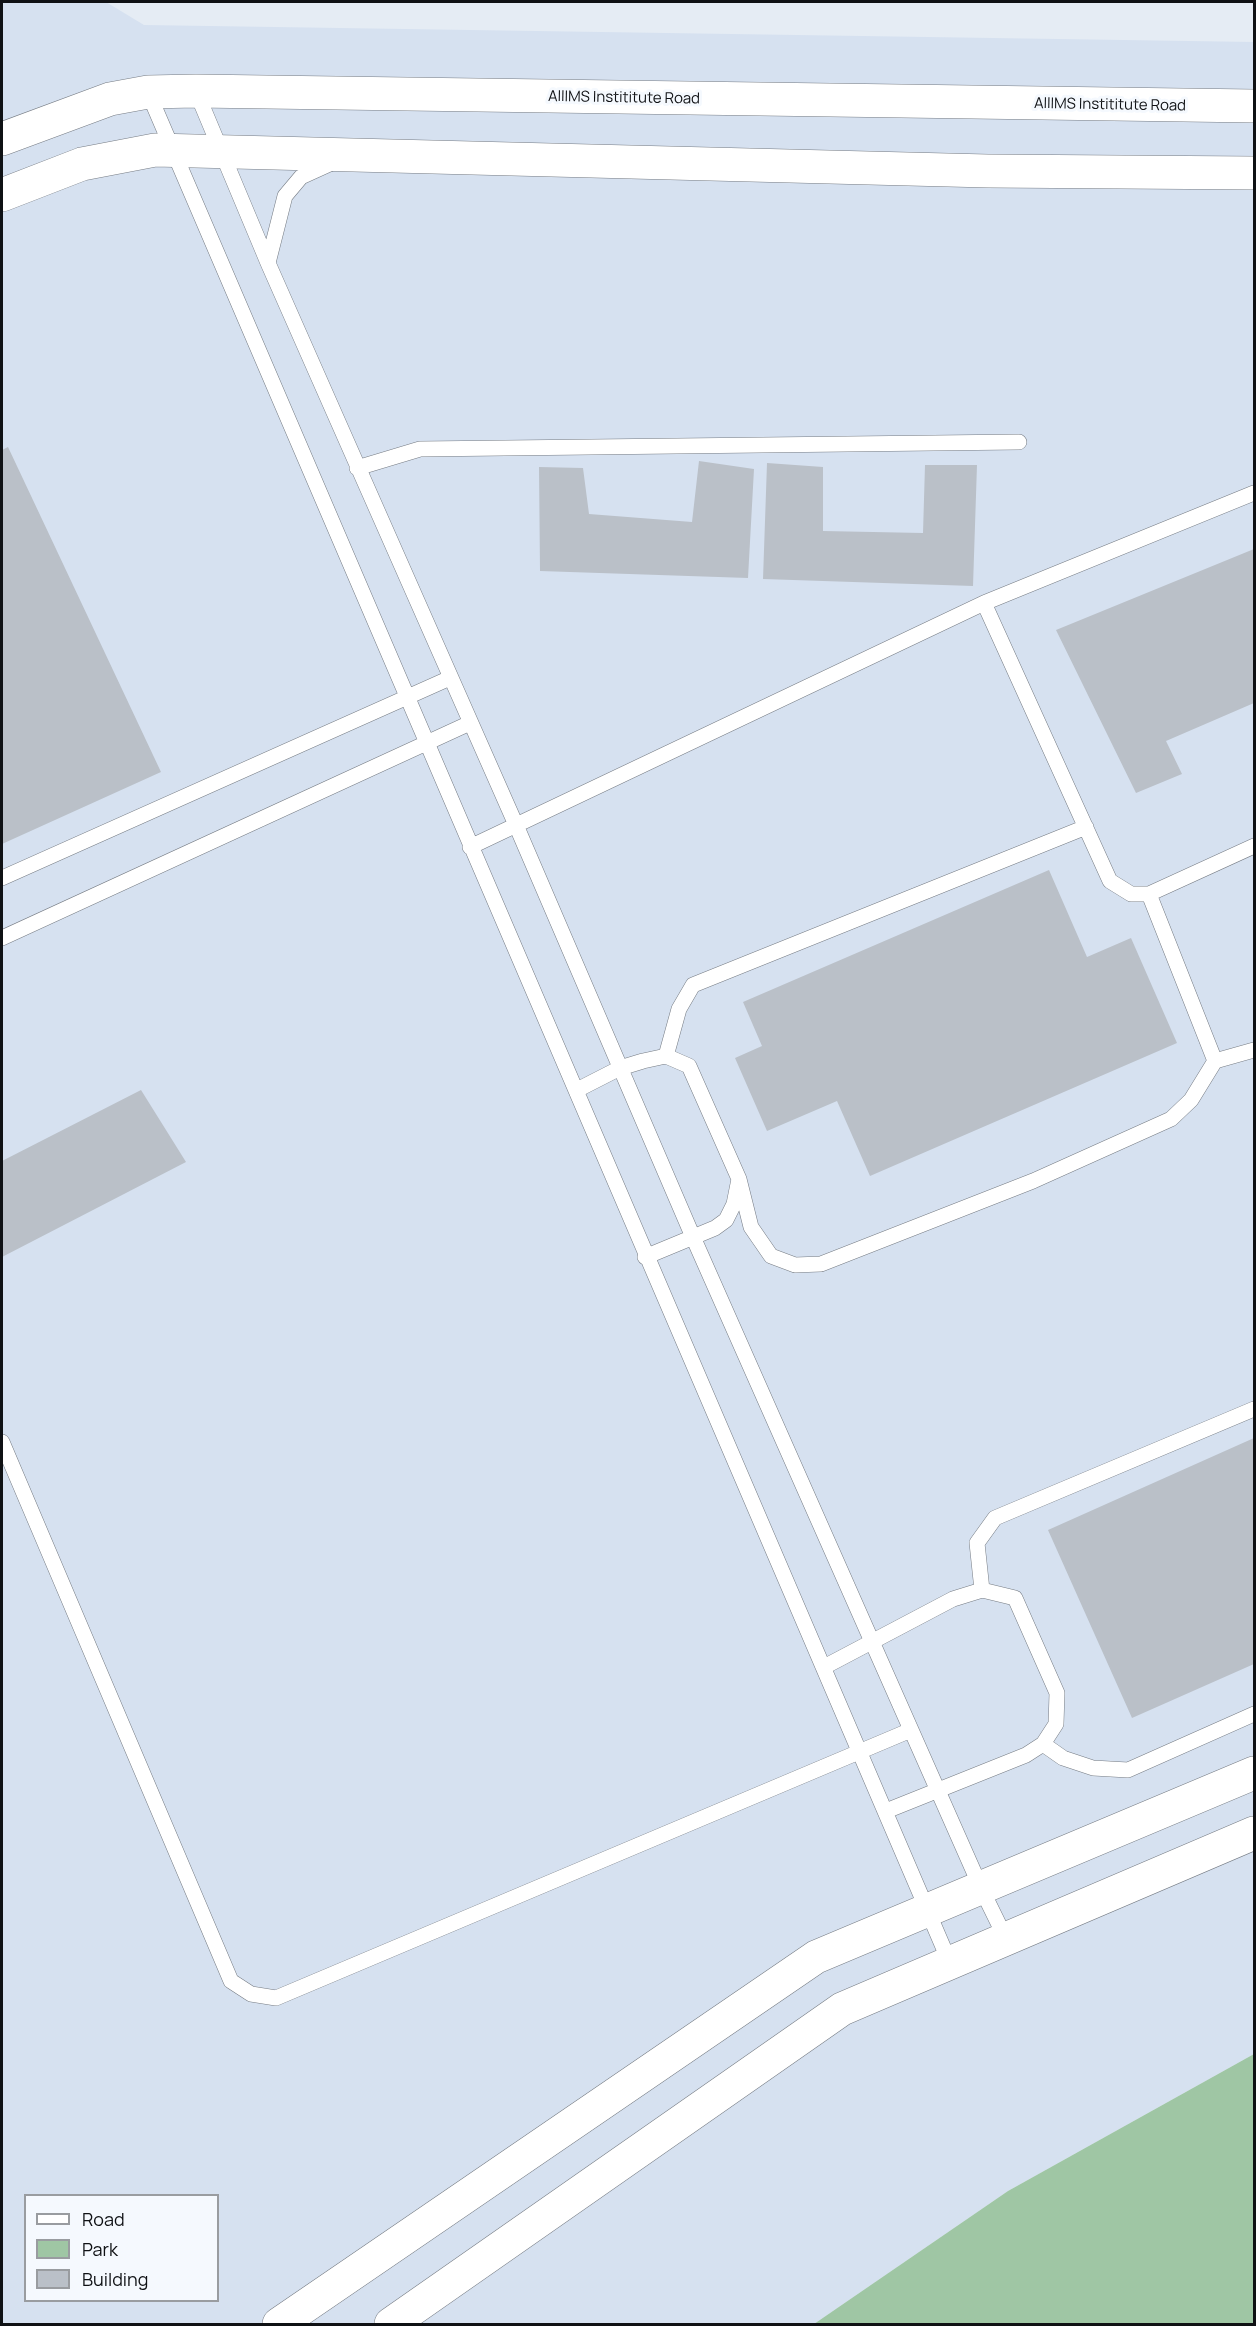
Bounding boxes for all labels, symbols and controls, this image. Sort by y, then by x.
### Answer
street label: AIIIMS Instititute Road [548,88,700,108]
street label: AIIIMS Instititute Road [1034,95,1186,115]
legend [24,2194,219,2302]
text: Road [82,2207,125,2231]
text: Park [82,2237,118,2261]
text: Building [82,2267,148,2291]

